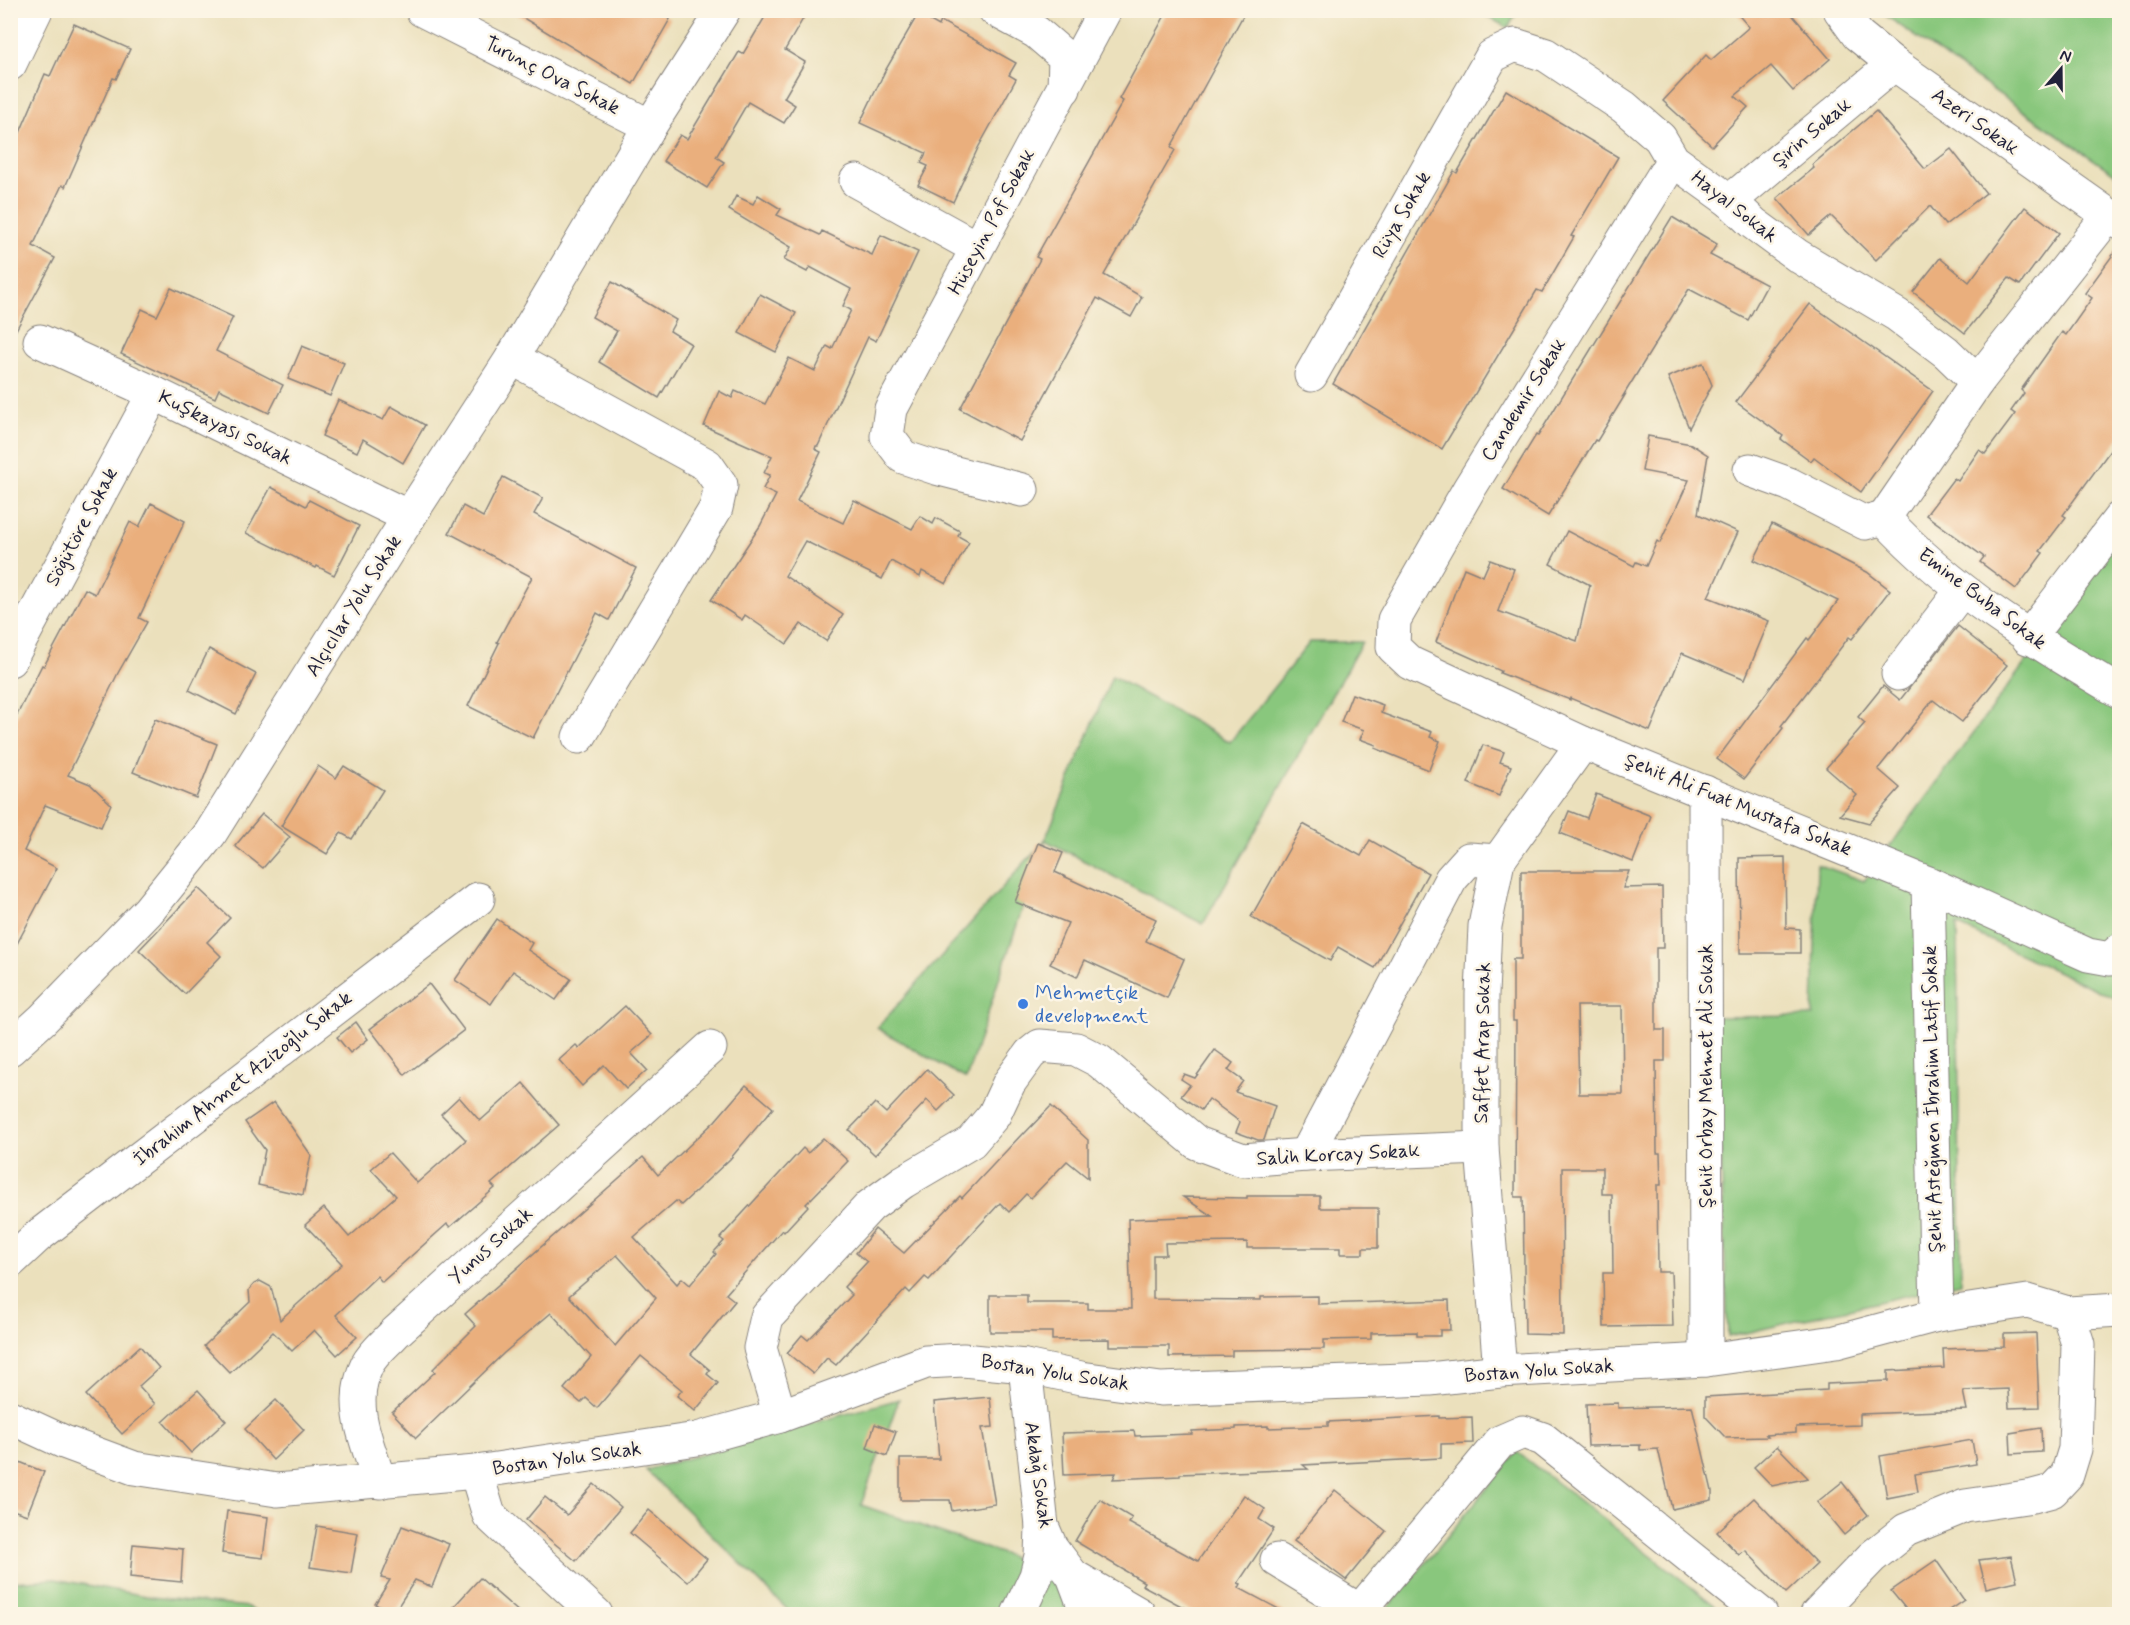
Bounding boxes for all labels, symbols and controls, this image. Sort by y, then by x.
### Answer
street label: Turunç Ova Sokak [480,30,624,122]
north arrow [2031,39,2091,99]
text: N [2057,45,2074,68]
street label: Azeri Sokak [1926,82,2024,162]
street label: Şirin Sokak [1767,92,1857,174]
street label: Hüseyin Pof Sokak [942,144,1042,300]
street label: Hayal Sokak [1685,165,1783,249]
street label: Rüya Sokak [1366,167,1438,263]
street label: Candemir Sokak [1475,333,1573,467]
street label: Kuşkayası Sokak [154,384,296,472]
street label: Söğütöre Sokak [39,463,125,591]
street label: Alçıcılar Yolu Sokak [300,530,408,682]
street label: Emine Buba Sokak [1912,542,2052,656]
street label: Şehit Ali Fuat Mustafa Sokak [1620,747,1856,863]
street label: Şehit Orbay Mehmet Ali Sokak [1693,944,1720,1208]
street label: Şehit Asteğmen İbrahim Latif Sokak [1917,945,1949,1253]
street label: Saffet Arap Sokak [1468,962,1498,1124]
place label: Mehmetçik development [1035,980,1149,1030]
street label: İbrahim Ahmet Azizoğlu Sokak [128,985,358,1173]
marker: Mehmetçik development [1016,997,1030,1011]
street label: Salih Korcay Sokak [1256,1137,1420,1173]
street label: Yunus Sokak [443,1201,539,1291]
street label: Bostan Yolu Sokak [979,1348,1131,1398]
street label: Bostan Yolu Sokak [1463,1352,1615,1390]
street label: Akdağ Sokak [1017,1420,1059,1530]
street label: Bostan Yolu Sokak [491,1435,643,1483]

